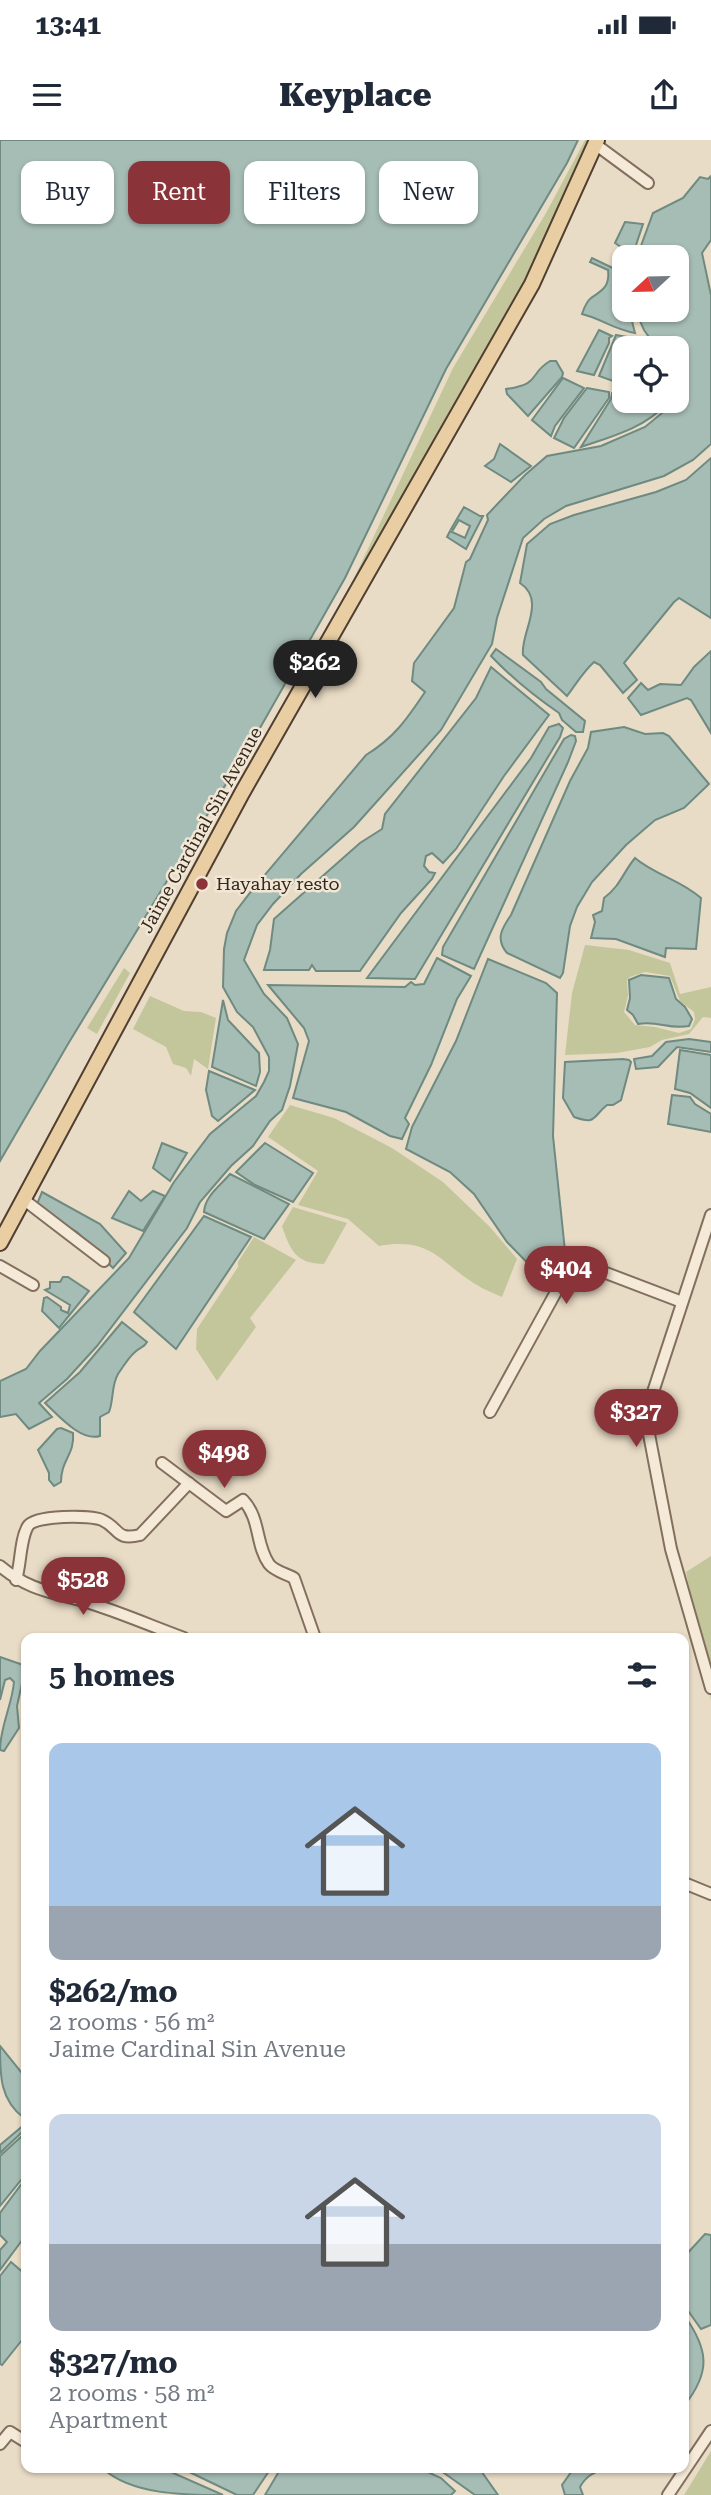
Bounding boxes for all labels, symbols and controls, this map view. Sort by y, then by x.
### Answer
text: 13:41 [35,10,101,40]
icon: menu [28,76,66,114]
text: Keyplace [279,76,432,114]
icon: share [645,76,683,114]
chip: Buy [21,161,114,224]
chip: Rent [128,161,230,224]
chip: Filters [244,161,365,224]
chip: New [379,161,478,224]
north arrow [612,245,690,322]
map controls [612,245,689,413]
button: locate [612,336,689,413]
pin: $262 [274,640,356,700]
text: $262 [289,649,341,676]
street label: Jaime Cardinal Sin Avenue [135,723,266,936]
place label: Hayahay resto [216,873,340,894]
marker: Hayahay resto [194,876,210,892]
pin: $404 [525,1246,607,1306]
text: $404 [540,1255,592,1282]
pin: $327 [595,1390,677,1449]
text: $327 [610,1398,662,1425]
pin: $498 [183,1430,265,1490]
text: $498 [198,1439,250,1466]
pin: $528 [42,1558,124,1617]
text: $528 [57,1566,109,1593]
icon: filters [623,1656,661,1694]
text: 5 homes [49,1658,175,1693]
icon: home [292,1788,418,1914]
text: $262/mo [49,1974,178,2009]
text: 2 rooms · 56 m² [49,2009,215,2036]
text: Jaime Cardinal Sin Avenue [49,2036,346,2063]
icon: home [292,2159,418,2285]
text: $327/mo [49,2345,178,2380]
text: 2 rooms · 58 m² [49,2380,215,2407]
text: Apartment [49,2407,168,2434]

